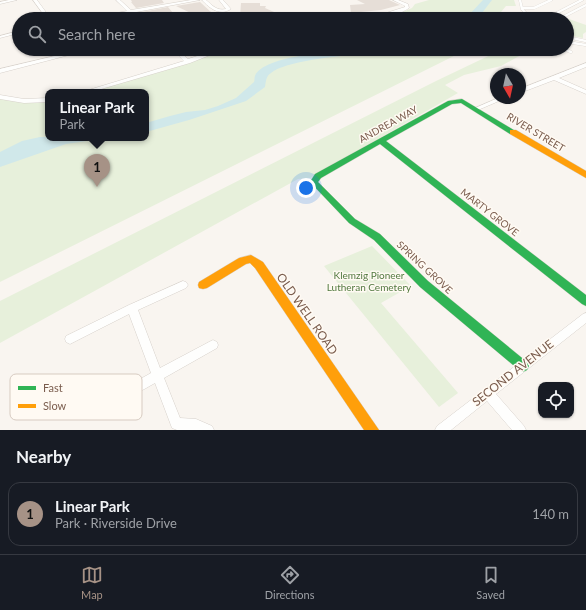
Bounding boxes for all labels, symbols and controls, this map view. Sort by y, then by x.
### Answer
search box [12,12,574,56]
icon: search [26,23,48,45]
text: Search here [58,25,135,43]
north arrow [490,68,526,104]
popup [45,89,149,141]
text: Linear Park [60,98,134,116]
street label: ANDREA WAY [357,103,420,145]
street label: RIVER STREET [505,110,567,154]
text: Park [60,116,85,132]
pin: 1 [84,154,110,187]
your location [296,178,316,198]
street label: MARTY GROVE [459,186,522,238]
street label: SPRING GROVE [395,238,456,296]
park label: Klemzig Pioneer Lutheran Cemetery [327,269,412,293]
street label: OLD WELL ROAD [274,270,341,357]
street label: SECOND AVENUE [469,336,556,409]
legend [10,374,142,420]
text: Fast [43,381,63,394]
map controls [538,382,574,418]
button: locate [538,382,574,418]
text: Slow [43,399,67,412]
text: Nearby [16,446,71,467]
text: Linear Park [55,497,130,515]
text: 1 [26,506,34,522]
text: 140 m [532,506,569,522]
text: Park · Riverside Drive [55,515,177,531]
tab: Map [81,564,103,601]
tab: Directions [265,564,314,601]
tab: Saved [476,564,505,601]

